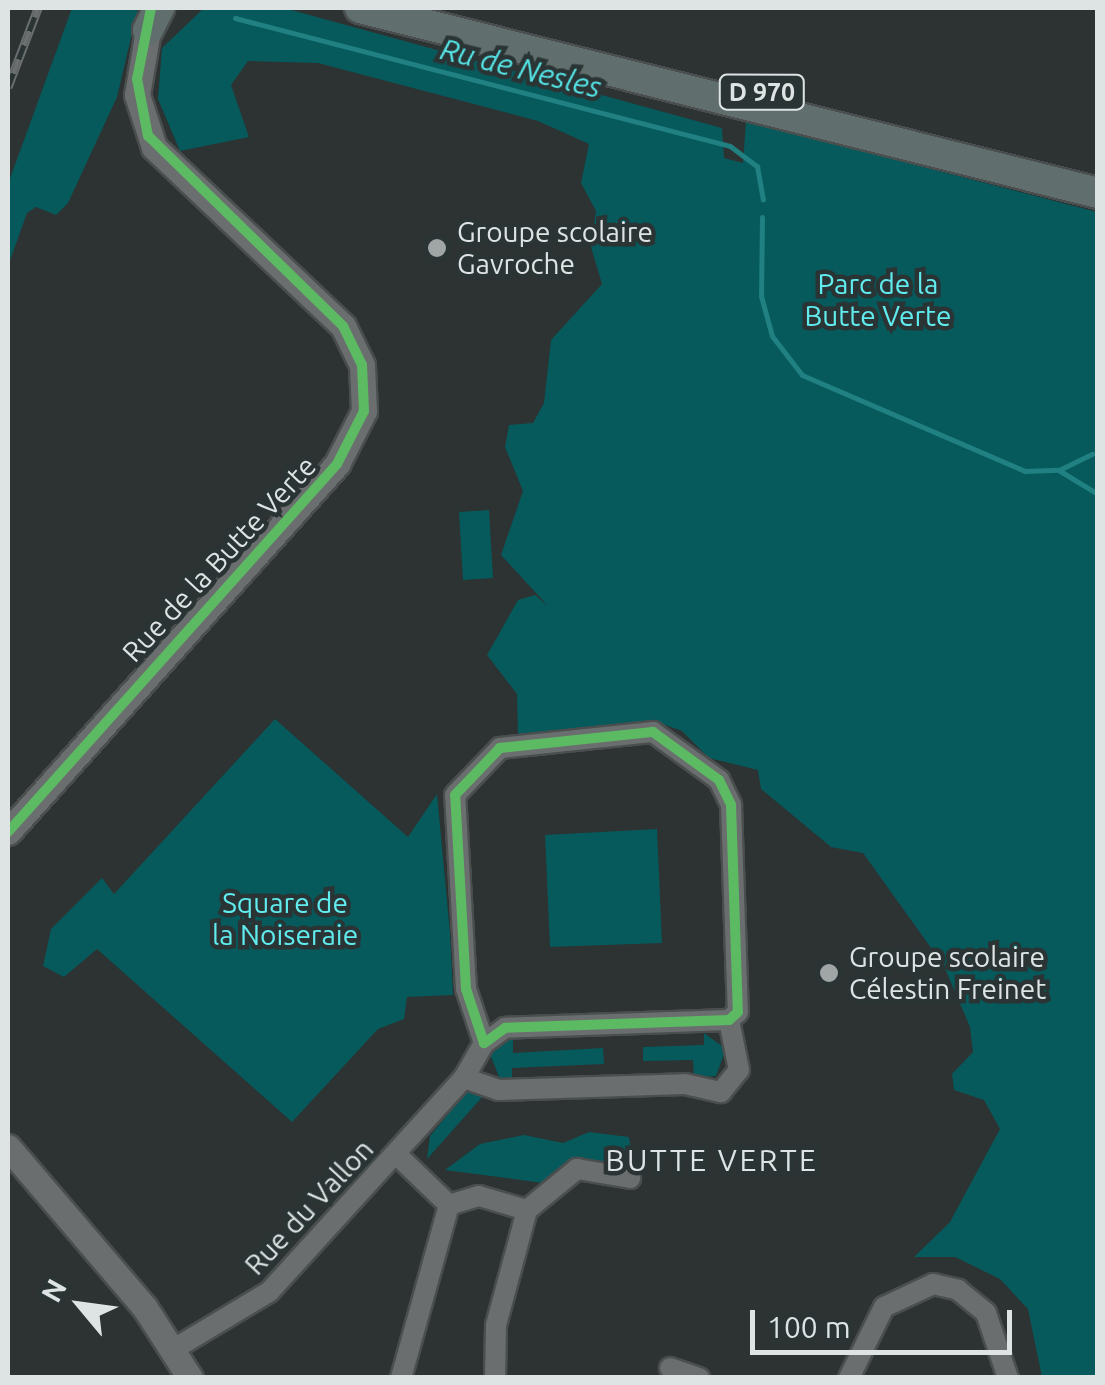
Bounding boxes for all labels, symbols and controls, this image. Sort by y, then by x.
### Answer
water label: Ru de Nesles [437,31,605,105]
road number: D 970 [717,72,807,112]
place label: Groupe scolaire Gavroche [457,215,653,281]
marker: Groupe scolaire Gavroche [426,237,448,259]
park label: Parc de la Butte Verte [805,267,951,333]
street label: Rue de la Butte Verte [115,449,323,669]
park label: Square de la Noiseraie [212,886,358,952]
place label: Groupe scolaire Célestin Freinet [849,940,1046,1006]
marker: Groupe scolaire Célestin Freinet [818,962,840,984]
street label: Rue du Vallon [238,1132,380,1282]
district label: BUTTE VERTE [606,1142,818,1178]
north arrow [30,1255,130,1355]
text: N [35,1274,72,1307]
scale bar [755,1290,1018,1352]
text: 100 m [767,1310,851,1344]

